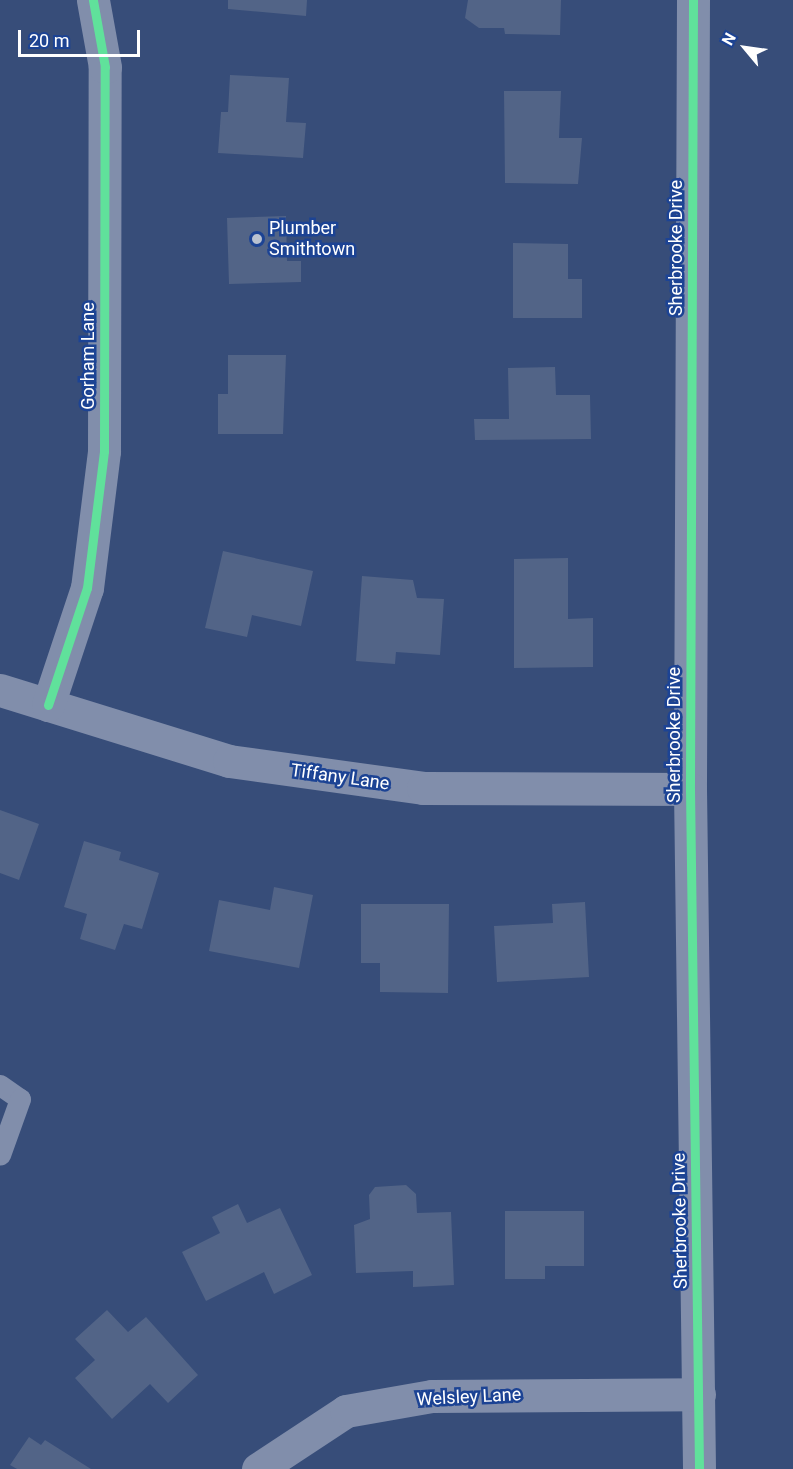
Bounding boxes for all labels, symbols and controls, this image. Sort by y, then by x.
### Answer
scale bar [21,18,142,56]
north arrow [715,18,775,78]
text: N [718,29,740,49]
text: 20 m [29,30,69,51]
street label: Sherbrooke Drive [665,180,687,316]
place label: Plumber Smithtown [269,218,355,260]
marker: Plumber Smithtown [250,232,264,246]
street label: Gorham Lane [77,302,99,410]
street label: Sherbrooke Drive [663,667,685,803]
street label: Tiffany Lane [289,759,391,795]
street label: Sherbrooke Drive [668,1153,692,1289]
street label: Welsley Lane [416,1383,522,1411]

